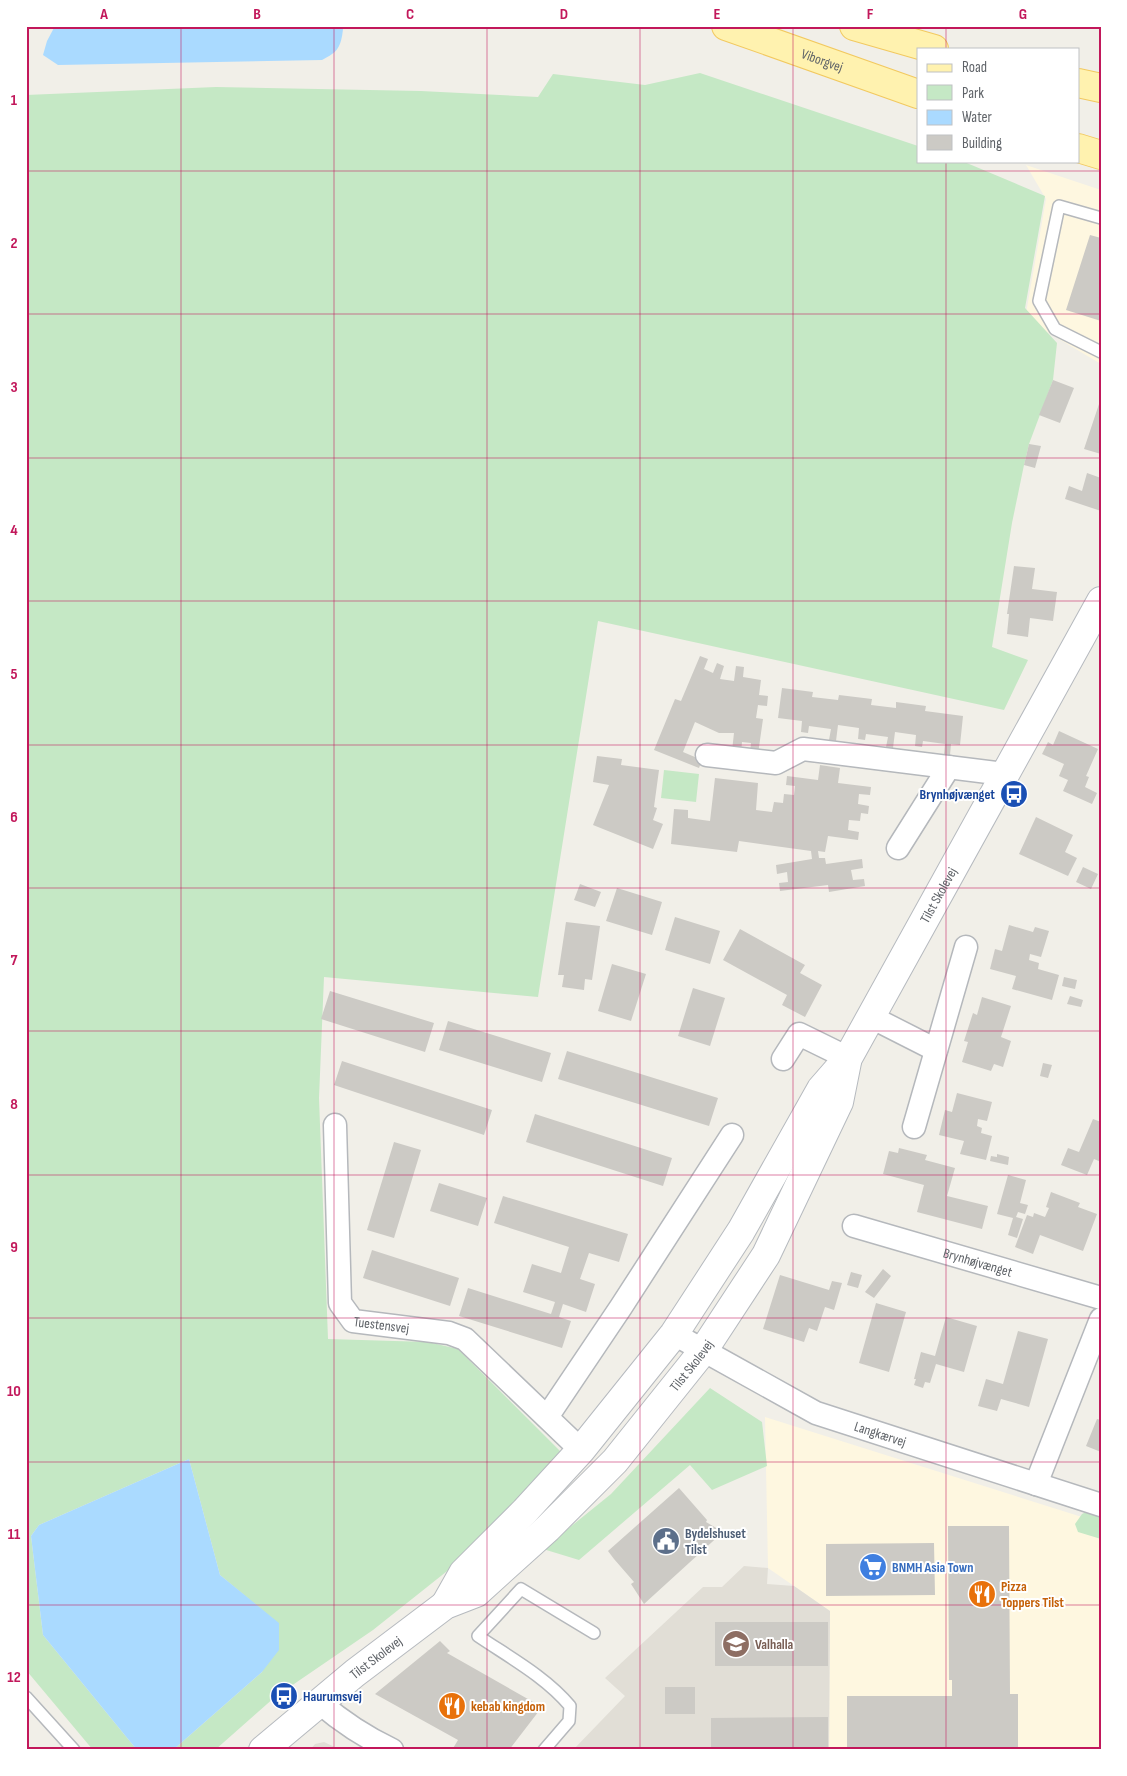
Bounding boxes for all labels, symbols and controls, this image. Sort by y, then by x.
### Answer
text: A [99,5,108,24]
text: B [253,5,261,24]
text: C [406,5,414,24]
text: D [560,5,568,24]
text: E [714,5,721,24]
text: F [867,5,874,24]
text: G [1019,5,1027,24]
street label: Viborgvej [799,45,845,76]
legend [917,48,1080,162]
text: Road [962,58,987,77]
text: Park [962,84,984,103]
text: 1 [11,91,18,110]
text: Water [962,108,993,127]
text: Building [962,134,1002,153]
text: 2 [10,234,18,253]
text: 3 [10,378,18,397]
text: 4 [10,521,18,540]
text: 5 [10,665,18,684]
bus stop icon: Brynhøjvænget [999,779,1029,809]
place label: Brynhøjvænget [919,786,995,803]
text: 6 [10,808,18,827]
street label: Tilst Skolevej [916,865,961,926]
text: 7 [11,951,18,970]
text: 8 [10,1095,18,1114]
text: 9 [10,1238,18,1257]
street label: Brynhøjvænget [941,1244,1014,1281]
street label: Tuestensvej [353,1313,410,1337]
street label: Tilst Skolevej [666,1337,717,1395]
text: 10 [7,1382,21,1401]
street label: Langkærvej [852,1418,908,1451]
text: 11 [8,1525,21,1544]
place label: Bydelshuset Tilst [685,1525,746,1558]
public building icon: Bydelshuset Tilst [651,1526,681,1556]
supermarket icon: BNMH Asia Town [858,1552,888,1582]
place label: BNMH Asia Town [892,1559,973,1576]
place label: Pizza Toppers Tilst [1001,1578,1064,1611]
restaurant icon: Pizza Toppers Tilst [967,1579,997,1609]
school or university icon: Valhalla [721,1629,751,1659]
street label: Tilst Skolevej [346,1633,406,1683]
place label: Valhalla [755,1636,794,1653]
text: 12 [7,1668,21,1687]
bus stop icon: Haurumsvej [269,1681,299,1711]
place label: Haurumsvej [303,1688,362,1705]
restaurant icon: kebab kingdom [437,1691,467,1721]
place label: kebab kingdom [471,1698,545,1715]

